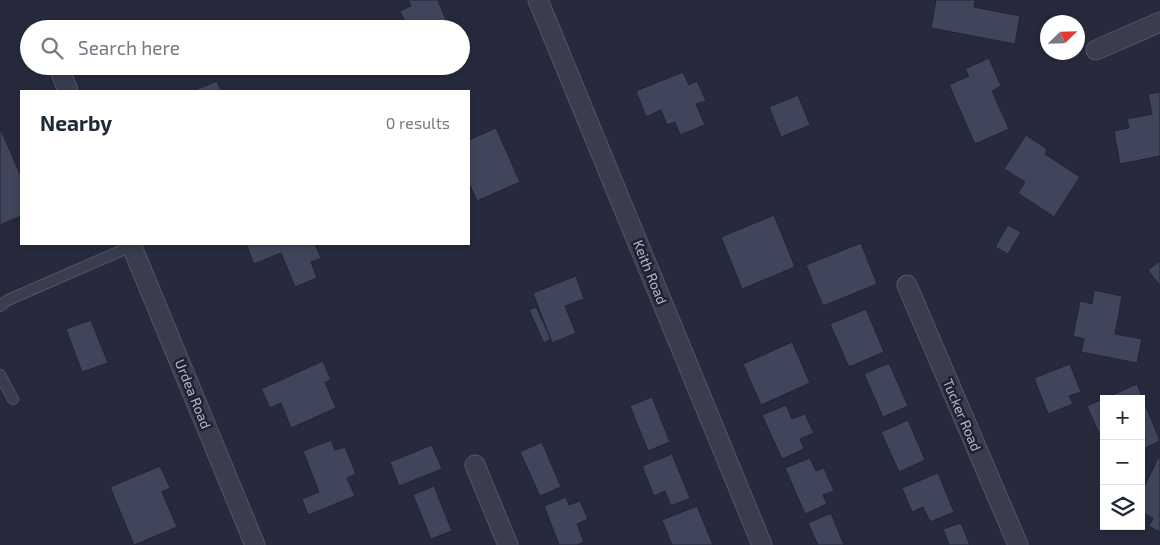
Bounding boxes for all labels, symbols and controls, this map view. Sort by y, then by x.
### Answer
north arrow [1040,15,1085,60]
search box [20,20,470,75]
icon: search [38,34,66,62]
text: Search here [78,36,180,59]
text: Nearby [40,110,112,135]
text: 0 results [386,113,450,132]
street label: Keith Road [630,237,671,306]
street label: Urdea Road [172,357,215,431]
street label: Tucker Road [940,376,985,453]
map controls [1100,395,1145,530]
button: + [1100,395,1145,440]
button: − [1100,440,1145,485]
button: layers [1100,485,1145,530]

